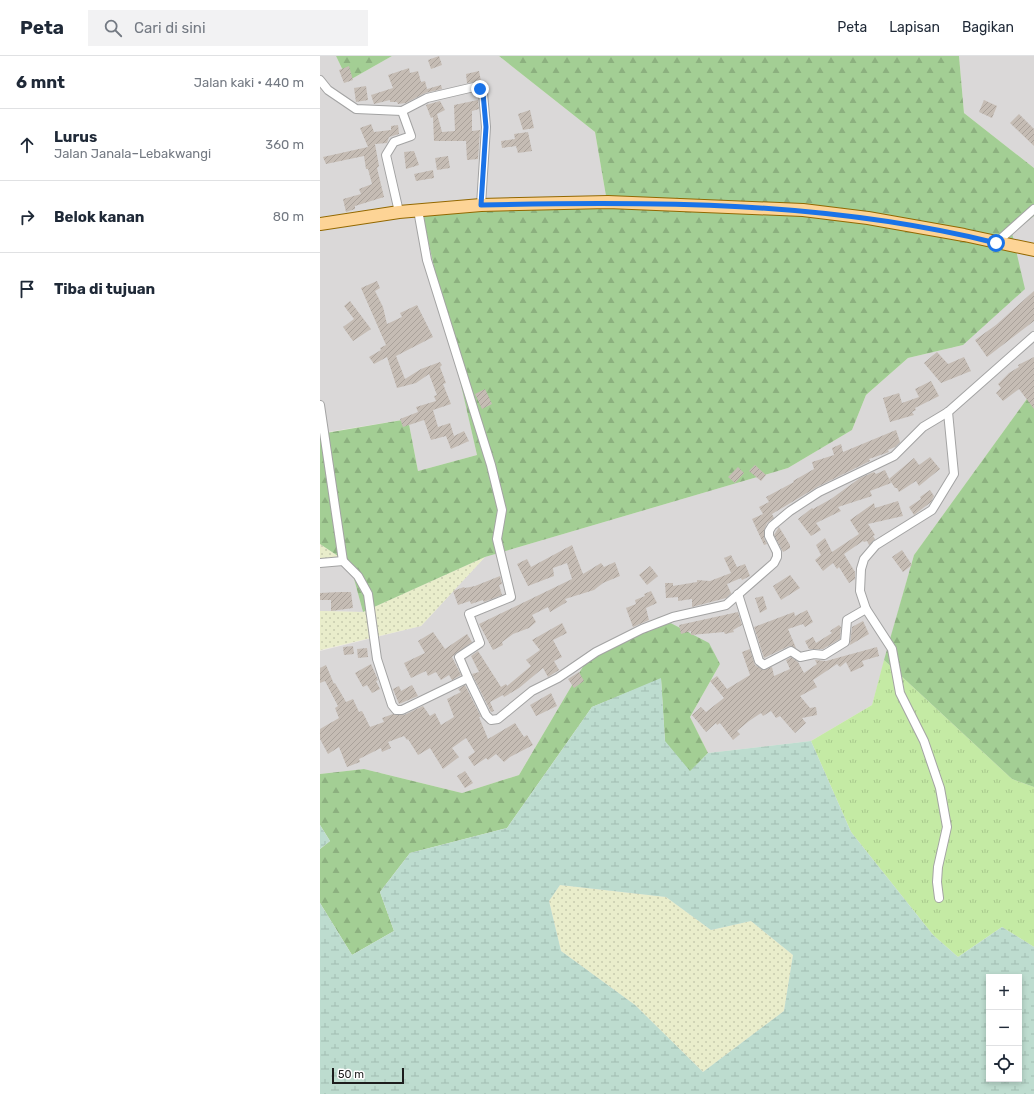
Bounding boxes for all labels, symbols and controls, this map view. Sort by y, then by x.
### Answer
search box [88,10,368,46]
text: Peta [20,16,64,39]
icon: search [102,17,124,39]
text: Cari di sini [134,19,206,37]
text: Peta [837,19,867,36]
text: Lapisan [889,19,940,36]
text: Bagikan [962,19,1014,36]
text: 6 mnt [16,72,65,92]
text: Jalan kaki · 440 m [194,75,304,90]
route end [471,80,489,98]
text: Lurus [54,128,97,146]
icon: ahead [16,134,38,156]
text: 360 m [265,137,304,152]
text: Jalan Janala–Lebakwangi [54,146,211,161]
icon: right [16,206,38,228]
text: Belok kanan [54,208,144,226]
text: 80 m [273,209,304,224]
route start [987,234,1005,252]
icon: arrive [16,278,38,300]
text: Tiba di tujuan [54,280,155,298]
map controls [986,974,1022,1082]
button: + [986,974,1022,1010]
button: − [986,1010,1022,1046]
button: locate [986,1046,1022,1082]
scale bar [332,1066,404,1085]
text: 50 m [338,1068,364,1081]

